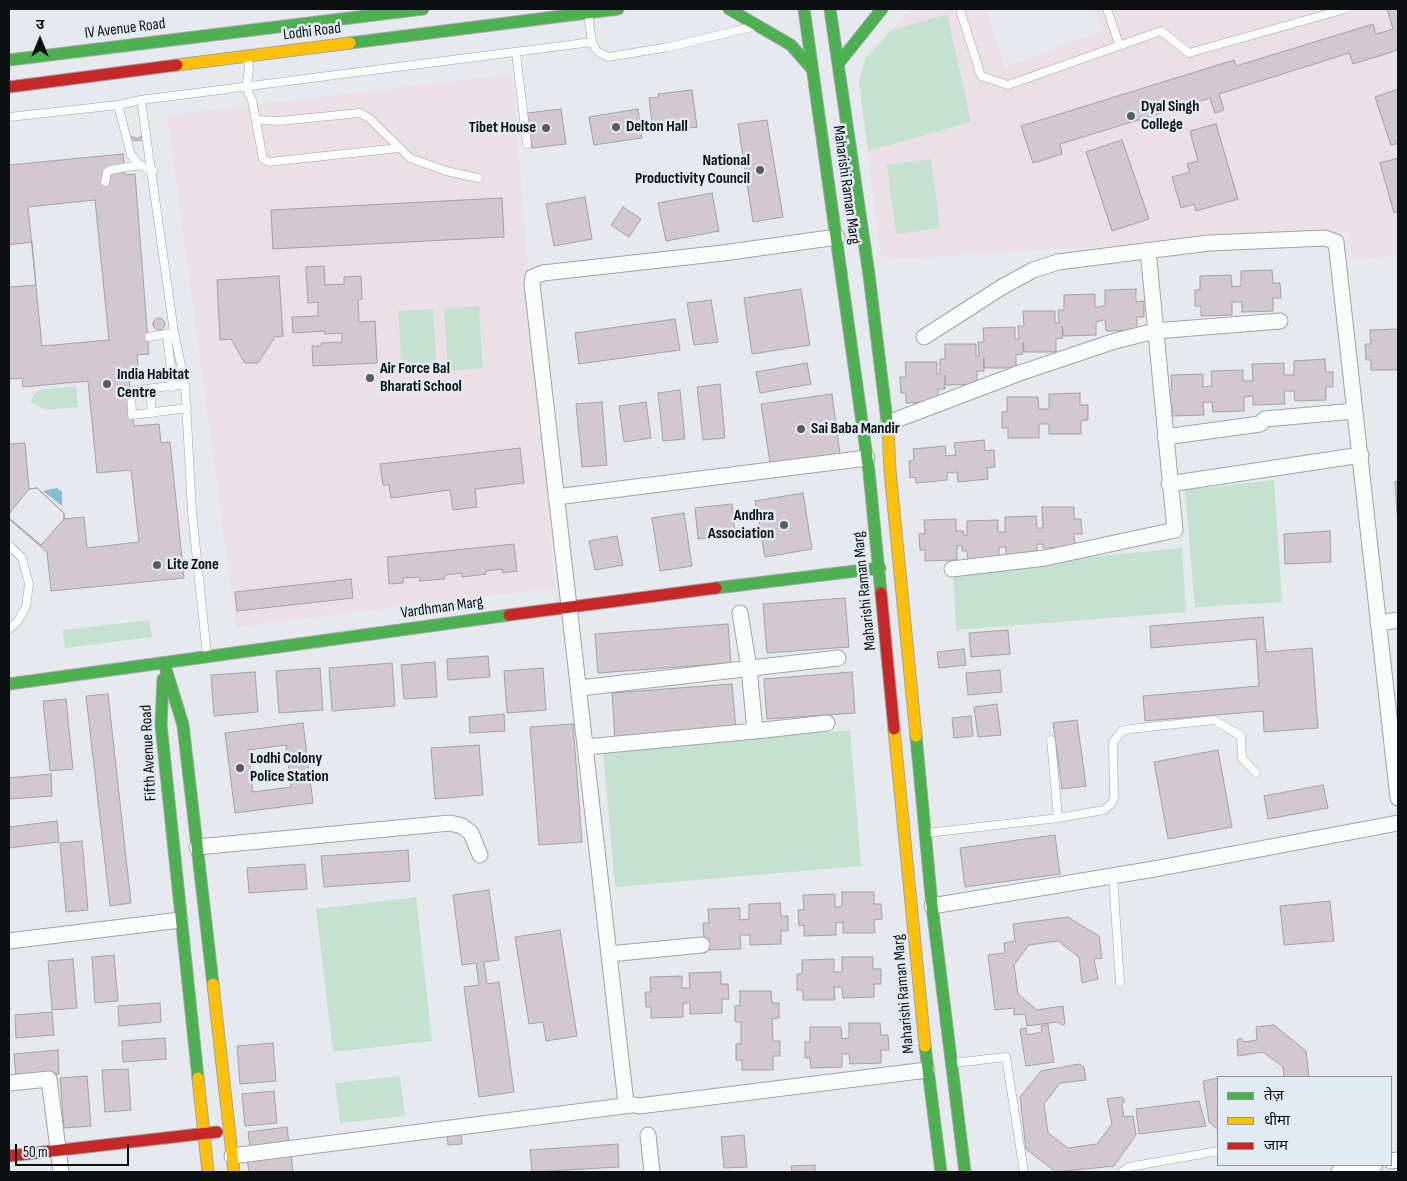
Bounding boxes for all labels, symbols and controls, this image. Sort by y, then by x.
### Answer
north arrow [15,15,65,65]
street label: IV Avenue Road [83,15,167,43]
text: उ [36,16,44,33]
street label: Lodhi Road [282,19,342,45]
place label: Dyal Singh College [1141,97,1199,135]
marker: Dyal Singh College [1125,110,1137,122]
place label: Delton Hall [626,117,688,137]
place label: Tibet House [469,118,536,138]
marker: Delton Hall [610,121,622,133]
marker: Tibet House [540,122,552,134]
street label: Maharishi Raman Marg [828,124,864,246]
place label: National Productivity Council [635,151,750,189]
marker: National Productivity Council [754,164,766,176]
place label: Air Force Bal Bharati School [380,359,462,397]
place label: India Habitat Centre [117,365,189,403]
marker: Air Force Bal Bharati School [364,372,376,384]
marker: India Habitat Centre [101,378,113,390]
place label: Sai Baba Mandir [811,419,900,439]
marker: Sai Baba Mandir [795,423,807,435]
place label: Andhra Association [708,506,774,544]
marker: Andhra Association [778,519,790,531]
street label: Maharishi Raman Marg [849,530,881,652]
place label: Lite Zone [167,555,219,575]
marker: Lite Zone [151,559,163,571]
street label: Vardhman Marg [400,593,484,623]
street label: Fifth Avenue Road [137,704,161,802]
place label: Lodhi Colony Police Station [250,749,329,787]
marker: Lodhi Colony Police Station [234,762,246,774]
street label: Maharishi Raman Marg [889,934,919,1054]
legend [1217,1076,1392,1166]
text: तेज़ [1264,1086,1284,1105]
text: धीमा [1264,1111,1290,1130]
scale bar [18,1134,131,1166]
text: जाम [1264,1136,1288,1155]
text: 50 m [23,1143,48,1162]

